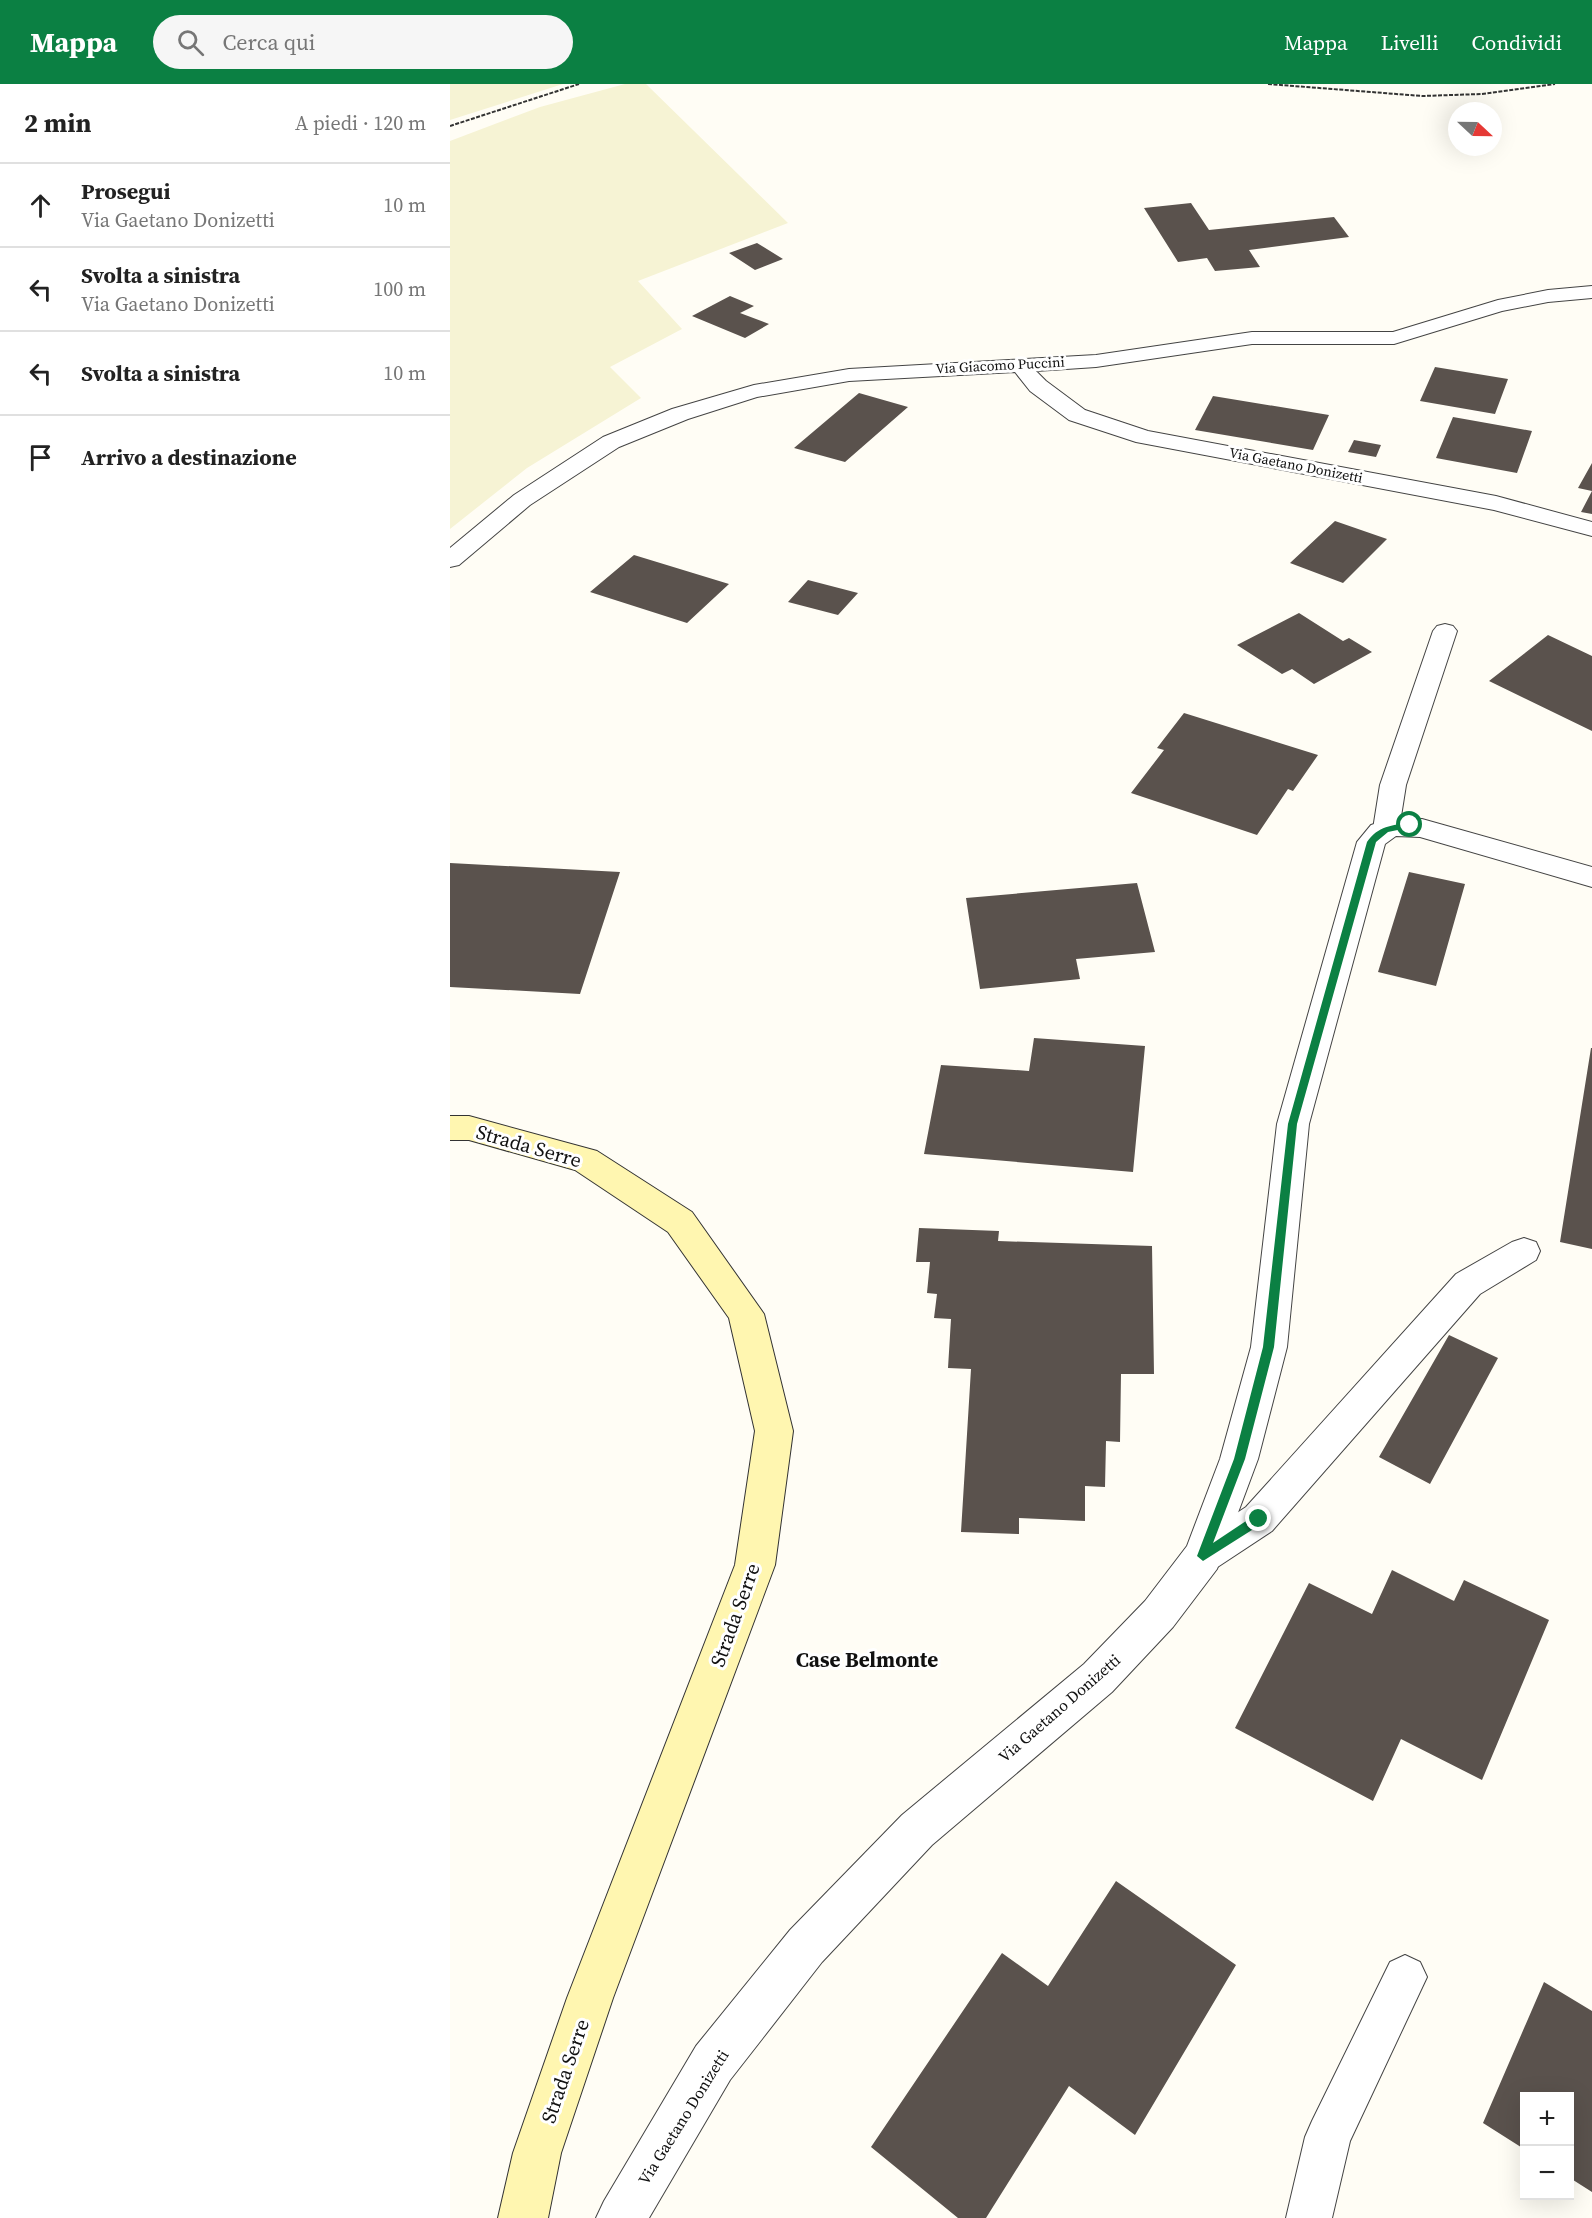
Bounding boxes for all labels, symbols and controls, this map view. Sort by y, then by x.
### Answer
search box [153,15,573,69]
text: Mappa [30,23,117,61]
icon: search [174,26,207,59]
text: Cerca qui [222,27,315,57]
text: Mappa [1284,28,1348,57]
text: Livelli [1381,28,1439,57]
text: Condividi [1472,28,1562,57]
north arrow [1448,102,1502,156]
text: 2 min [24,105,91,141]
text: A piedi · 120 m [295,109,426,137]
text: Prosegui [81,176,170,206]
icon: ahead [24,189,57,222]
text: 10 m [383,191,426,219]
text: Via Gaetano Donizetti [81,206,275,234]
text: Svolta a sinistra [81,260,240,290]
icon: left [24,273,57,306]
text: 100 m [373,275,426,303]
text: Via Gaetano Donizetti [81,290,275,318]
street label: Via Giacomo Puccini [935,352,1065,378]
icon: left [24,357,57,390]
text: Svolta a sinistra [81,358,240,388]
text: 10 m [383,359,426,387]
icon: arrive [24,441,57,474]
text: Arrivo a destinazione [81,442,297,472]
street label: Via Gaetano Donizetti [1228,442,1364,488]
route start [1396,811,1422,837]
street label: Strada Serre [473,1118,585,1174]
route end [1245,1505,1271,1531]
street label: Strada Serre [703,1559,767,1671]
district label: Case Belmonte [796,1645,938,1674]
street label: Via Gaetano Donizetti [993,1649,1125,1767]
street label: Strada Serre [534,2015,596,2127]
street label: Via Gaetano Donizetti [633,2045,734,2189]
map controls [1520,2092,1574,2200]
button: + [1520,2092,1574,2146]
button: − [1520,2146,1574,2200]

